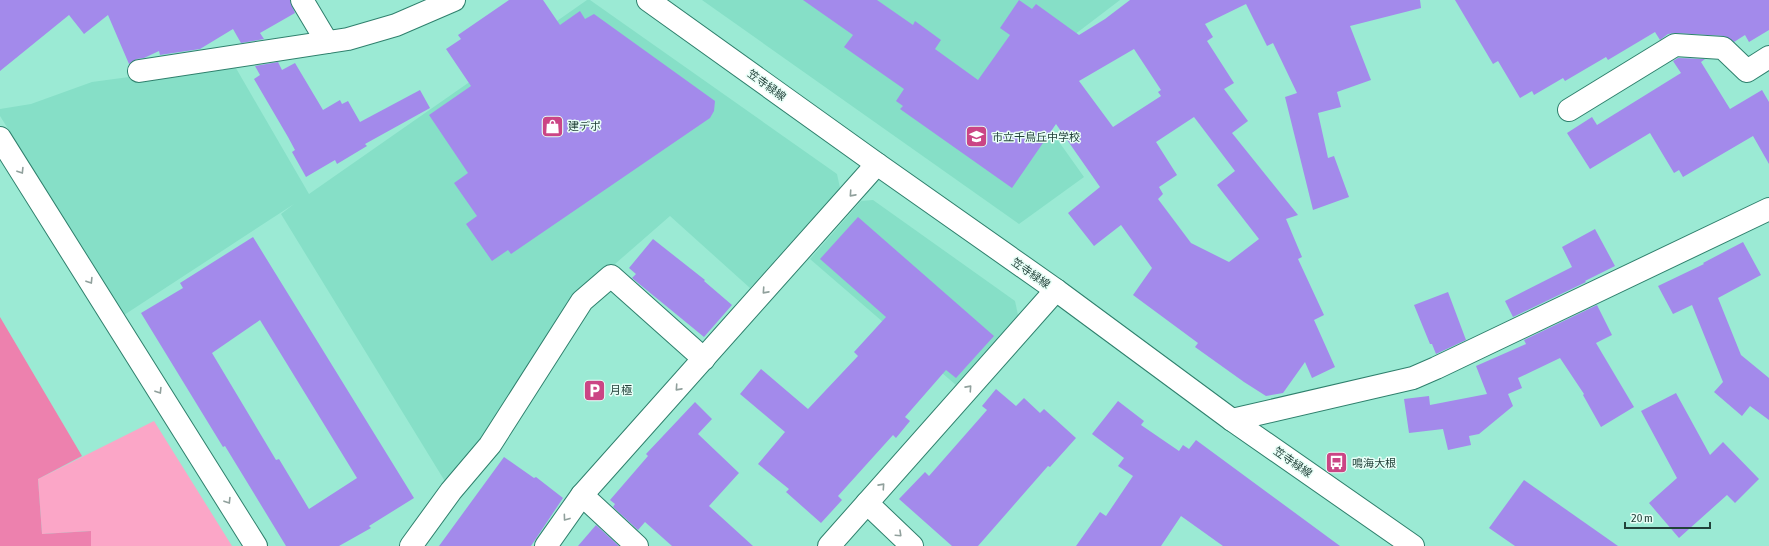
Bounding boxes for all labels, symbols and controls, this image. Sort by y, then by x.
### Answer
street label: 笠寺緑線 [746,67,788,103]
shop icon: 建デポ [539,113,565,139]
place label: 建デポ [568,120,601,132]
school or university icon: 市立千鳥丘中学校 [963,124,989,150]
place label: 市立千鳥丘中学校 [992,131,1080,143]
one-way arrow [16,167,23,174]
one-way arrow [849,189,856,197]
street label: 笠寺緑線 [1010,255,1052,291]
one-way arrow [85,277,93,284]
one-way arrow [762,286,770,294]
parking icon: 月極 [582,377,608,403]
one-way arrow [676,383,683,391]
place label: 月極 [610,384,632,396]
one-way arrow [964,386,971,393]
one-way arrow [154,387,162,394]
street label: 笠寺緑線 [1272,444,1314,480]
bus stop icon: 鳴海大根 [1323,450,1349,476]
place label: 鳴海大根 [1352,457,1396,469]
one-way arrow [878,483,885,490]
one-way arrow [223,497,231,504]
scale bar [1625,504,1710,530]
text: 20 m [1631,511,1653,525]
one-way arrow [563,514,571,521]
one-way arrow [894,530,902,537]

